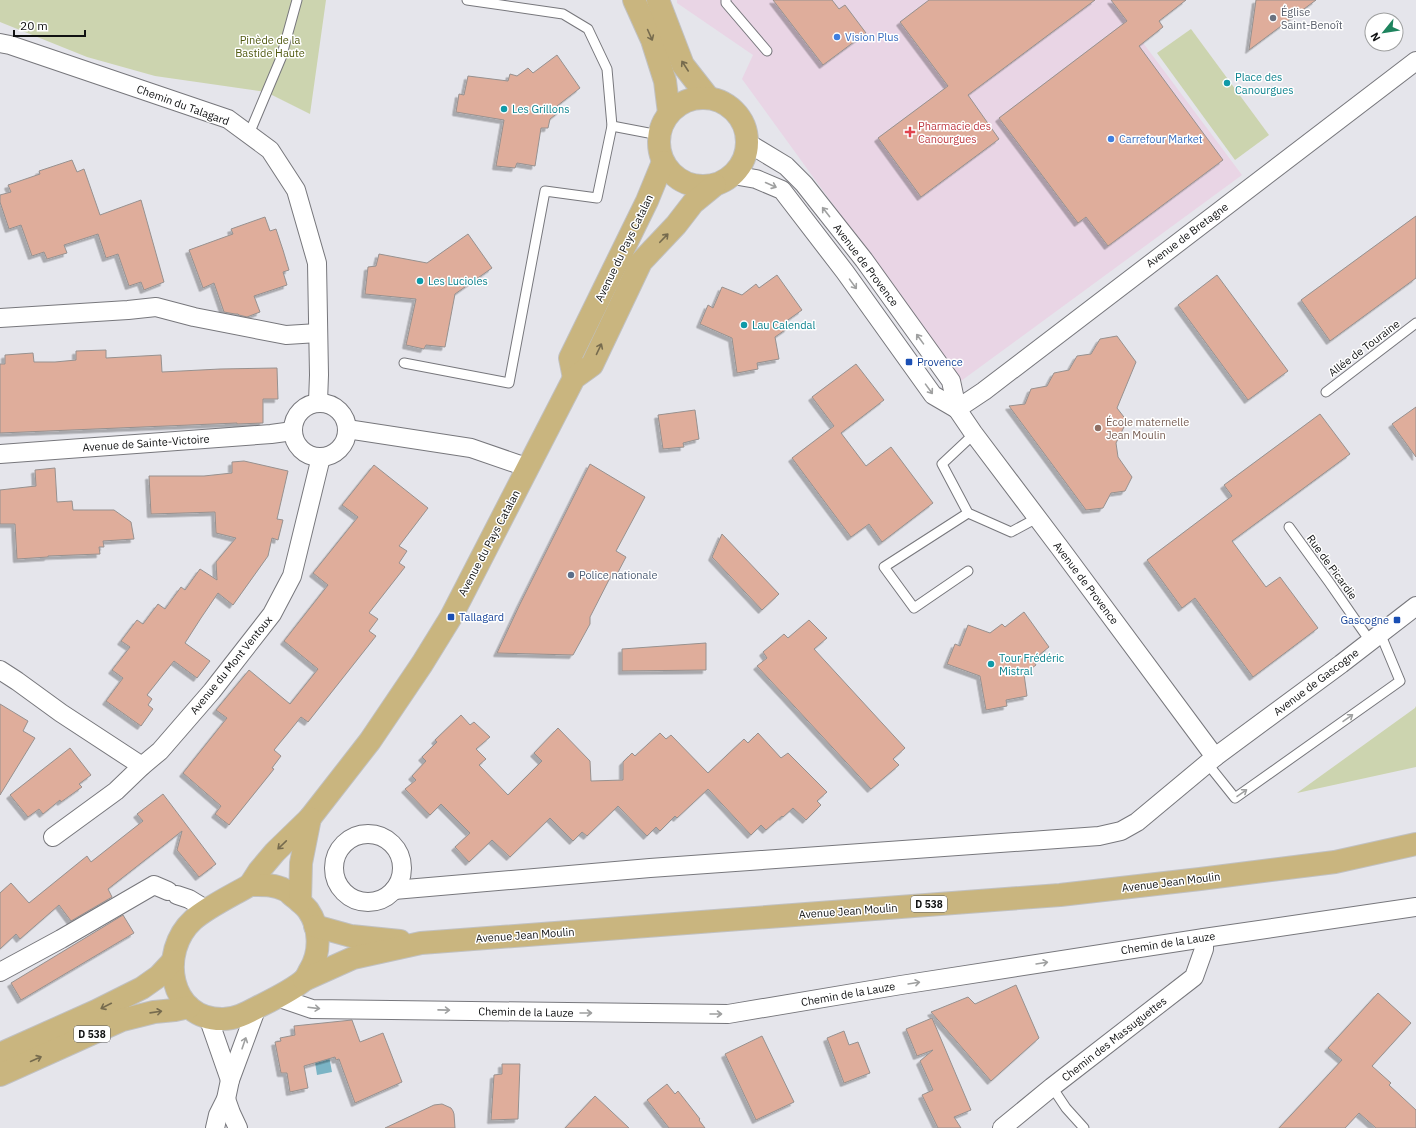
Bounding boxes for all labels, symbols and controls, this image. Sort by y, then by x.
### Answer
place label: Église Saint-Benoît [1281,5,1343,32]
scale bar [14,12,85,38]
north arrow [1364,12,1404,52]
marker: Église Saint-Benoît [1268,13,1278,23]
text: 20 m [20,18,48,33]
one-way arrow [647,29,654,41]
place label: Vision Plus [845,30,899,44]
text: N [1367,30,1383,44]
marker: Vision Plus [832,32,842,42]
park label: Pinède de la Bastide Haute [235,33,305,60]
one-way arrow [680,60,688,72]
place label: Place des Canourgues [1235,70,1294,97]
marker: Place des Canourgues [1222,78,1232,88]
street label: Chemin du Talagard [135,82,231,128]
place label: Les Grillons [512,102,570,116]
marker: Les Grillons [499,104,509,114]
place label: Pharmacie des Canourgues [918,119,991,146]
marker: Pharmacie des Canourgues [905,127,915,137]
place label: Carrefour Market [1119,132,1203,146]
marker: Carrefour Market [1106,134,1116,144]
one-way arrow [764,182,776,189]
street label: Avenue du Pays Catalan [592,192,656,304]
street label: Avenue de Bretagne [1143,200,1231,270]
one-way arrow [822,206,830,217]
street label: Avenue de Provence [830,221,902,309]
one-way arrow [659,233,668,243]
place label: Les Lucioles [428,274,488,288]
marker: Les Lucioles [415,276,425,286]
one-way arrow [849,278,857,289]
street label: Allée de Touraine [1326,317,1402,379]
place label: Lau Calendal [752,318,815,332]
marker: Lau Calendal [739,320,749,330]
one-way arrow [916,333,924,344]
one-way arrow [596,344,603,356]
place label: Provence [917,355,963,369]
marker: Provence [904,357,914,367]
one-way arrow [925,384,933,395]
place label: École maternelle Jean Moulin [1106,415,1189,442]
marker: École maternelle Jean Moulin [1093,423,1103,433]
street label: Avenue de Sainte-Victoire [82,432,210,454]
street label: Avenue du Pays Catalan [455,488,523,598]
street label: Rue de Picardie [1304,532,1360,602]
street label: Avenue de Provence [1050,539,1122,627]
place label: Police nationale [579,568,658,582]
marker: Police nationale [566,570,576,580]
place label: Tallagard [459,610,504,624]
marker: Tallagard [446,612,456,622]
street label: Avenue du Mont Ventoux [187,613,275,717]
place label: Gascogne [1340,613,1389,627]
marker: Gascogne [1392,615,1402,625]
street label: Avenue de Gascogne [1271,645,1361,719]
place label: Tour Frédéric Mistral [999,651,1065,678]
marker: Tour Frédéric Mistral [986,659,996,669]
one-way arrow [1342,714,1353,722]
one-way arrow [1236,789,1247,797]
one-way arrow [277,840,287,849]
street label: Avenue Jean Moulin [1121,869,1221,895]
road number: D 538 [911,896,947,912]
street label: Avenue Jean Moulin [798,901,898,921]
street label: Avenue Jean Moulin [475,925,575,945]
street label: Chemin de la Lauze [1120,929,1216,957]
one-way arrow [1035,959,1048,967]
street label: Chemin de la Lauze [800,979,896,1009]
one-way arrow [907,979,920,987]
street label: Chemin des Massuguettes [1059,994,1169,1084]
one-way arrow [101,1003,113,1010]
one-way arrow [307,1004,320,1012]
street label: Chemin de la Lauze [478,1004,574,1020]
one-way arrow [437,1006,450,1014]
one-way arrow [149,1008,162,1016]
one-way arrow [579,1009,592,1017]
one-way arrow [709,1010,722,1018]
road number: D 538 [74,1026,110,1042]
one-way arrow [240,1038,248,1050]
one-way arrow [29,1055,41,1062]

